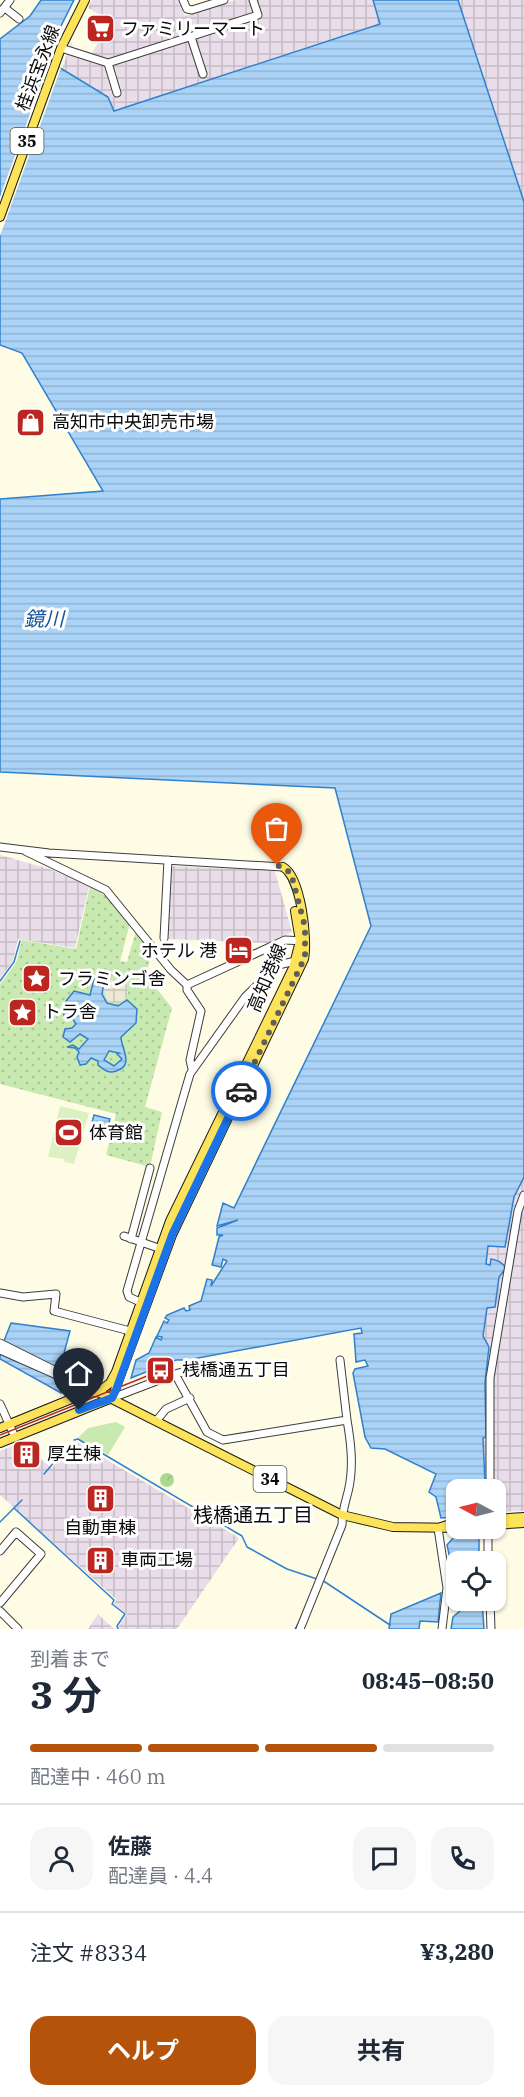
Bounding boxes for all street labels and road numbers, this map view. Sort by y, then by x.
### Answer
street label: 桂浜宝永線 [11,22,64,114]
road number: 35 [10,128,44,154]
street label: 高知港線 [242,940,291,1015]
road number: 34 [254,1466,286,1492]

